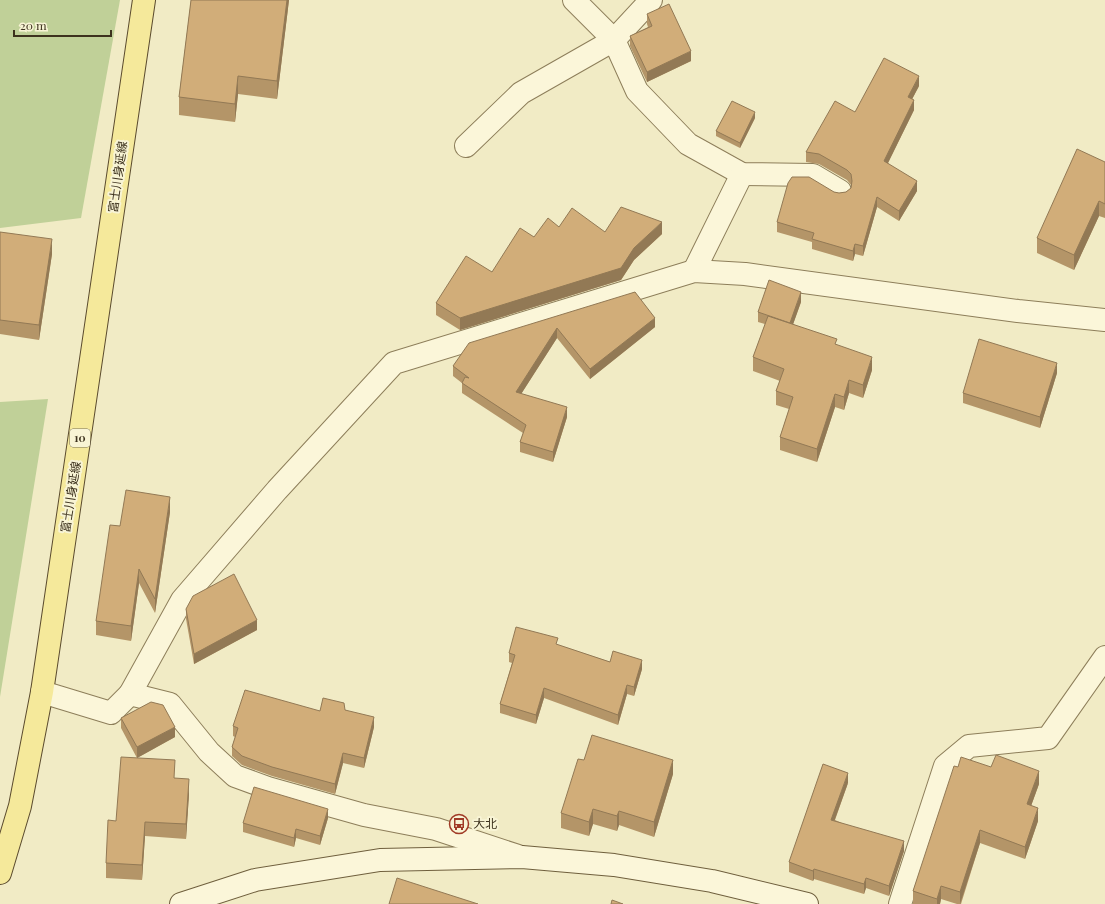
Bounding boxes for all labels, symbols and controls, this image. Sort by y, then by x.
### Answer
scale bar [14,12,111,38]
text: 20 m [20,17,47,33]
street label: 富士川身延線 [104,140,130,214]
road number: 10 [70,429,90,447]
street label: 富士川身延線 [56,460,84,534]
bus stop icon: 大北 [448,813,470,835]
place label: 大北 [473,815,497,831]

